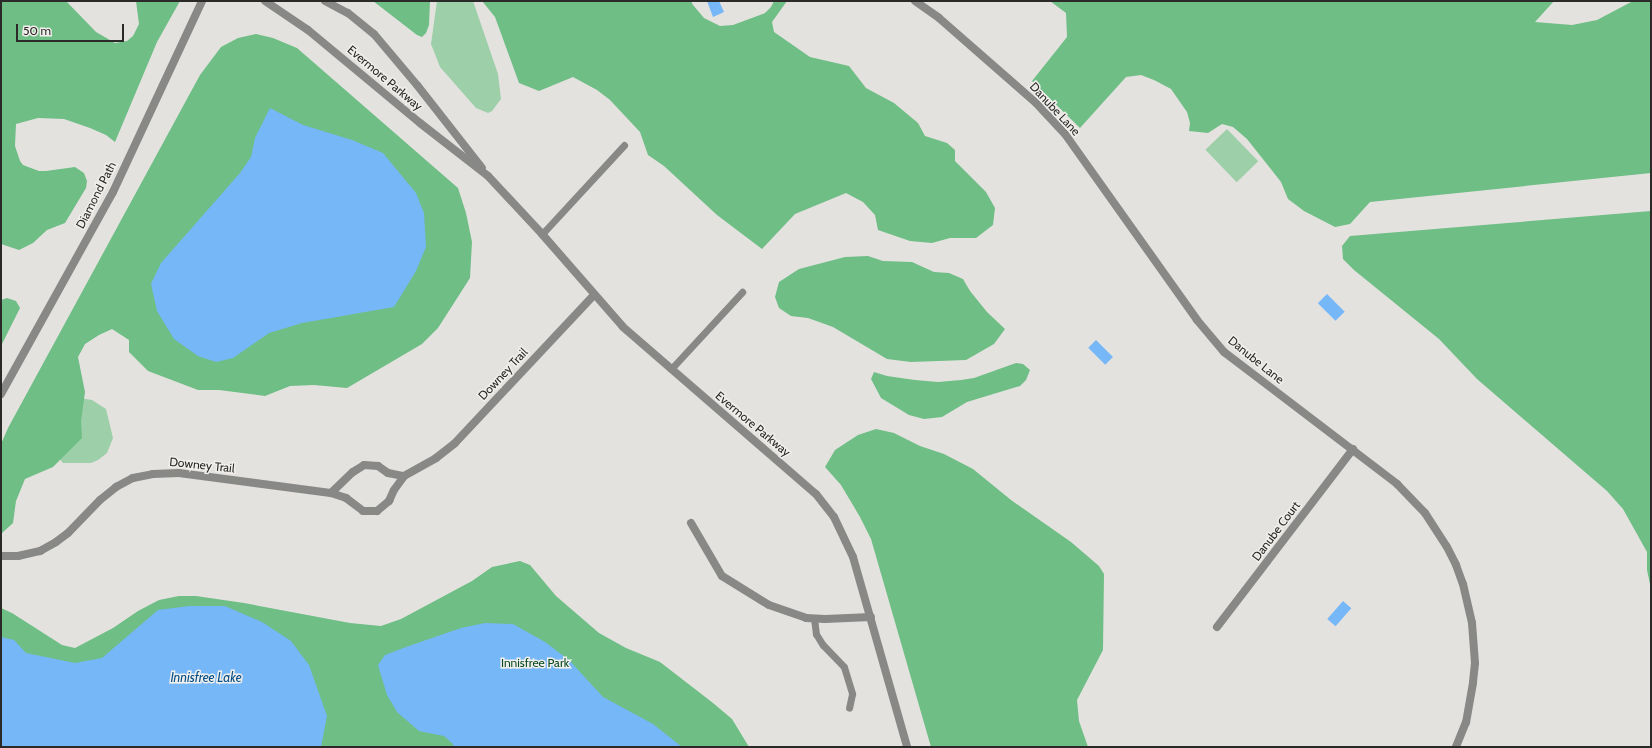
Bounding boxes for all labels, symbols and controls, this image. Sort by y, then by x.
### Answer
scale bar [18,16,126,42]
text: 50 m [23,23,51,38]
street label: Evermore Parkway [344,42,426,114]
street label: Danube Lane [1027,79,1083,139]
street label: Diamond Path [73,159,119,231]
street label: Danube Lane [1225,333,1287,387]
street label: Downey Trail [475,345,531,403]
street label: Evermore Parkway [712,388,794,460]
street label: Downey Trail [169,454,235,476]
street label: Danube Court [1249,498,1303,564]
park label: Innisfree Park [501,656,569,670]
water label: Innisfree Lake [170,669,242,685]

